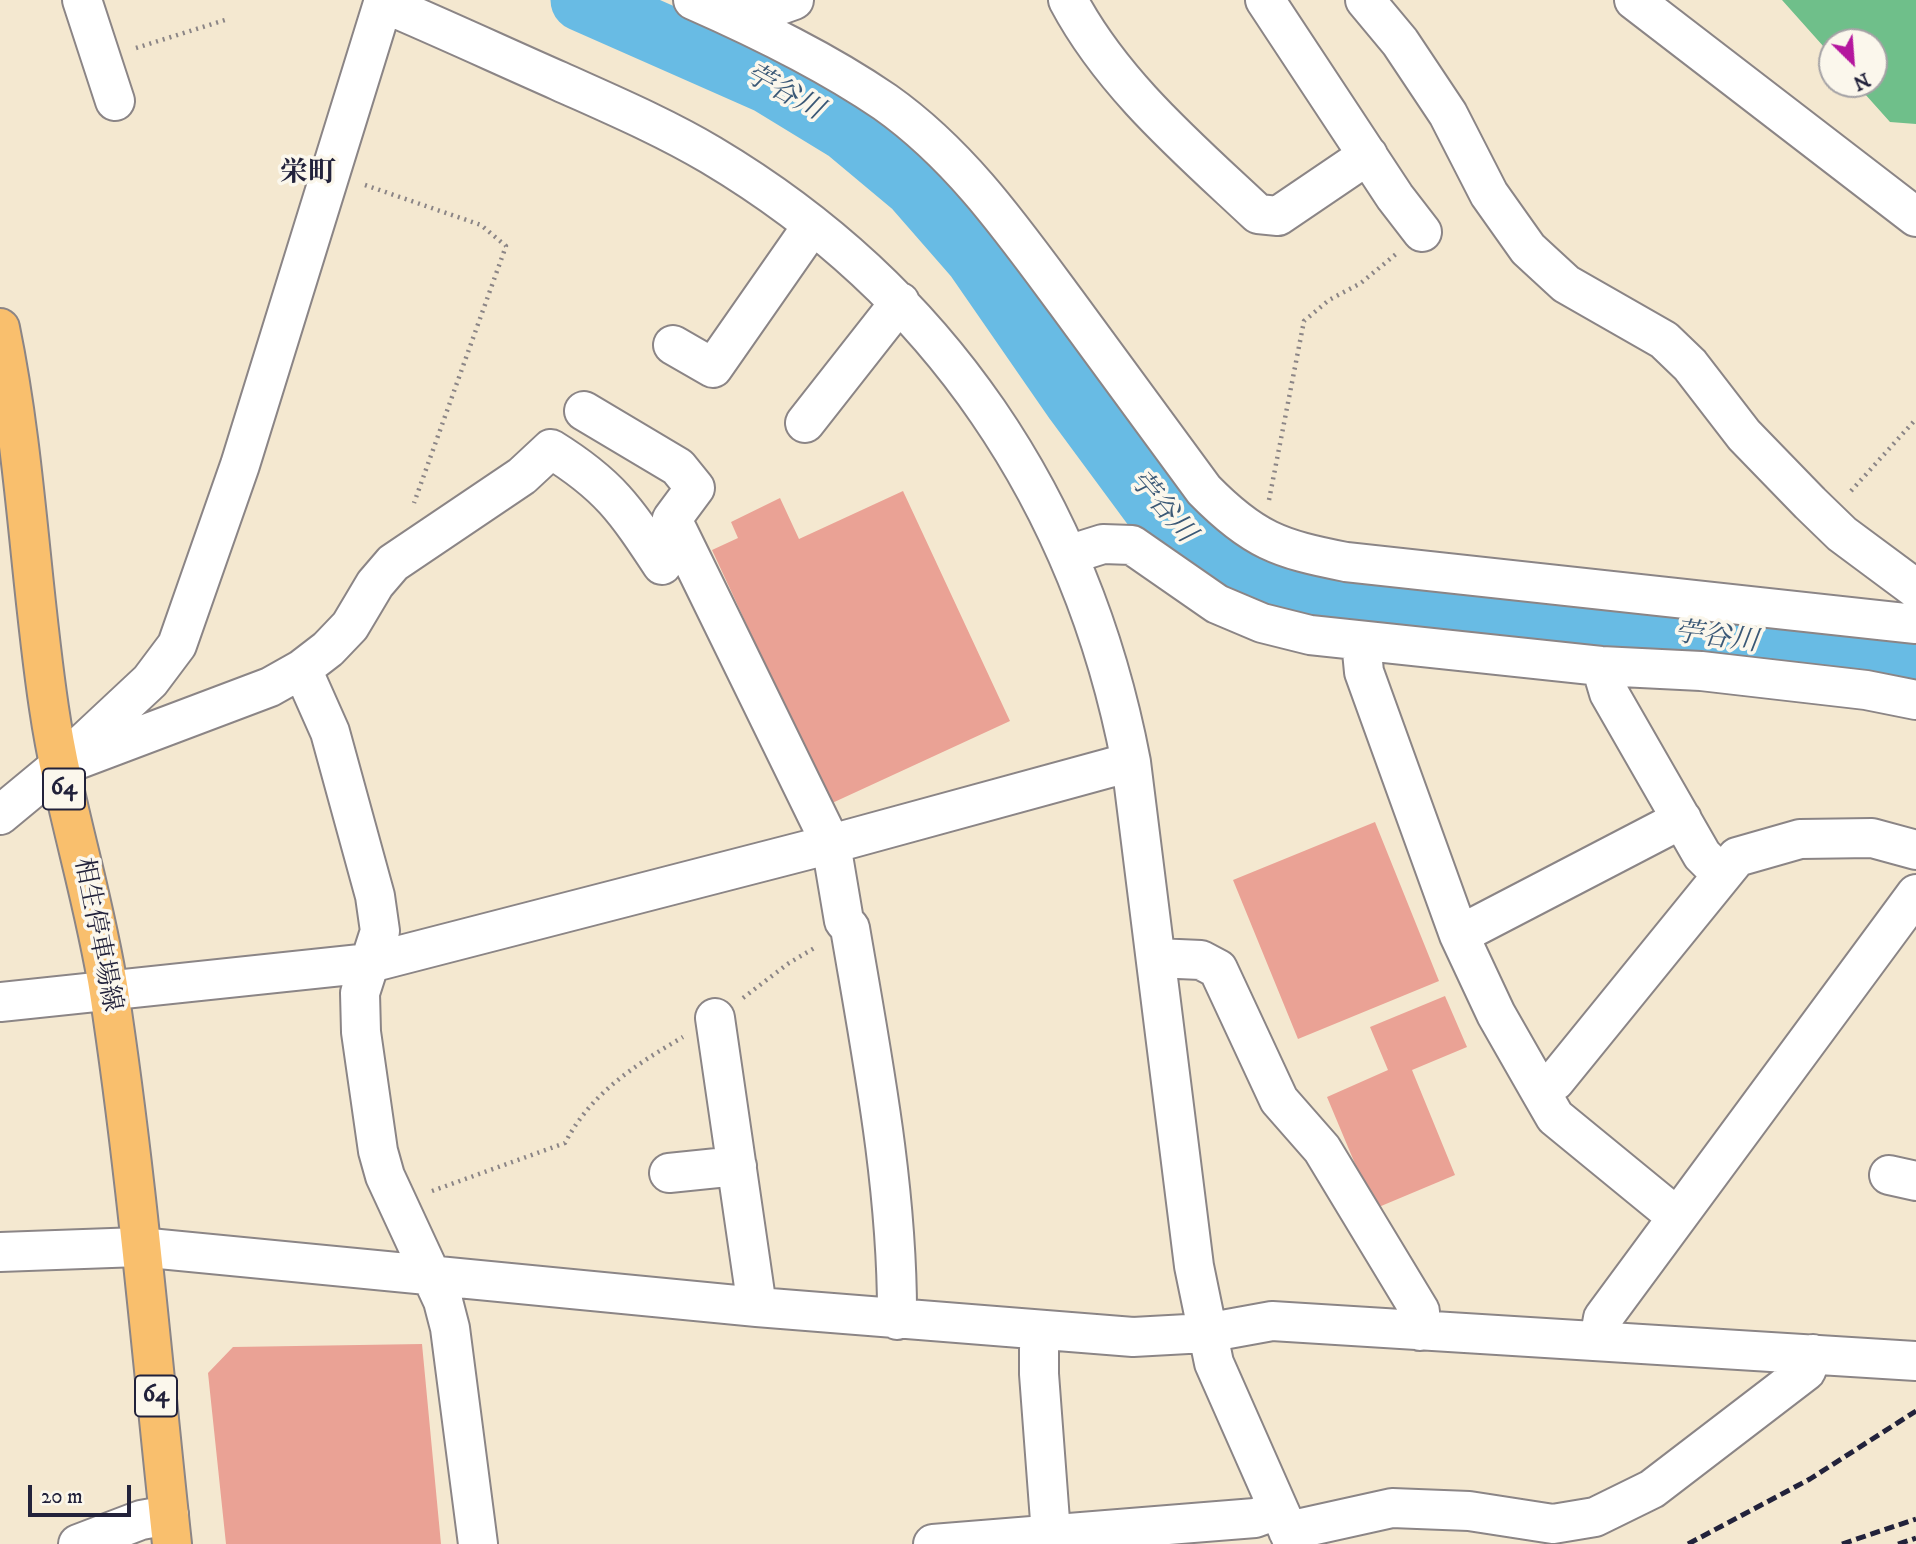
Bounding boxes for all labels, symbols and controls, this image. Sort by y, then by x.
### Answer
north arrow [1818,28,1888,98]
water label: 苧谷川 [738,59,828,129]
text: N [1849,67,1873,94]
district label: 栄町 [280,158,336,192]
water label: 苧谷川 [1121,465,1201,551]
water label: 苧谷川 [1672,617,1760,661]
road number: 64 [43,768,85,810]
street label: 相生停車場線 [66,855,126,1015]
road number: 64 [135,1376,177,1416]
scale bar [32,1470,135,1514]
text: 20 m [41,1484,83,1510]

